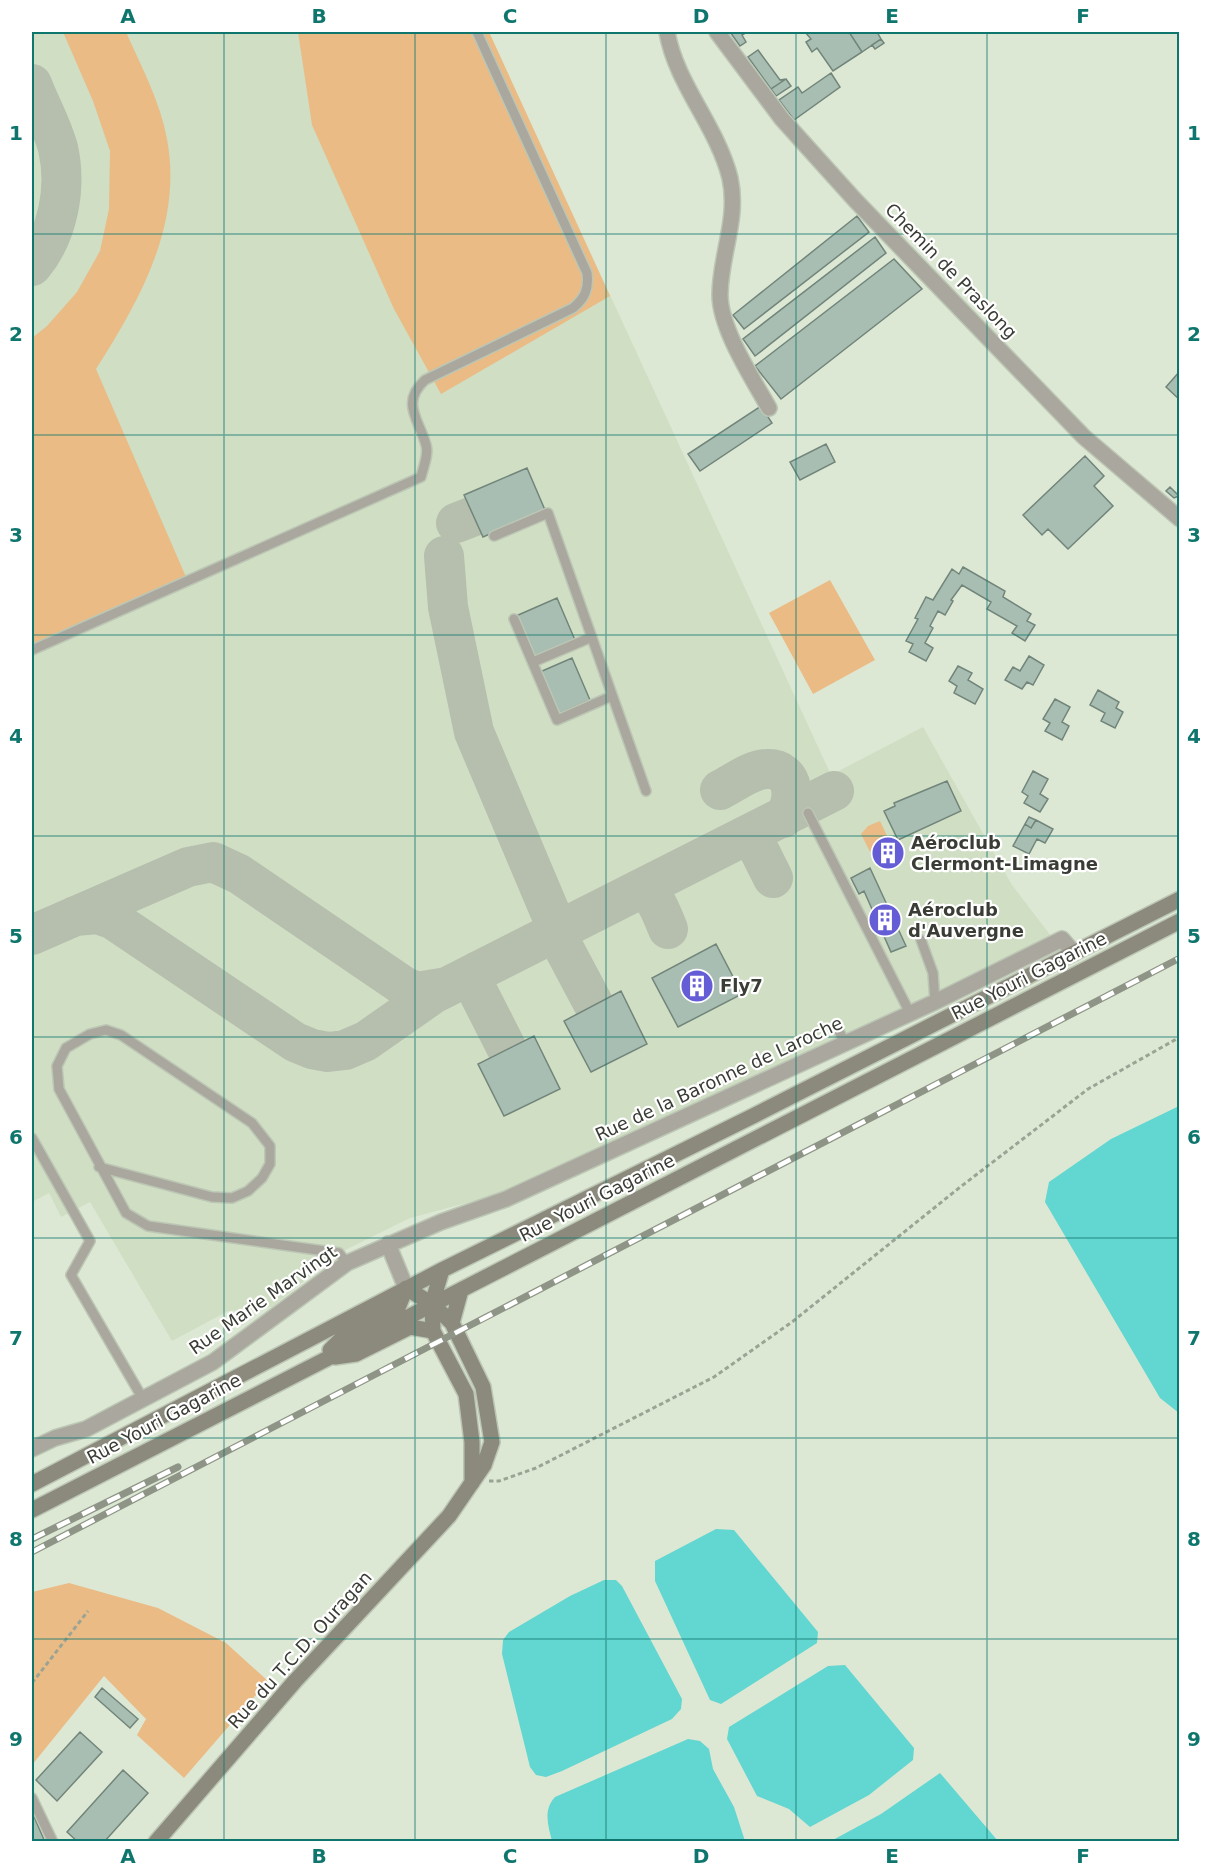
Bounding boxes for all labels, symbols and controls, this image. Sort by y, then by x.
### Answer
text: A [120,4,136,28]
text: B [311,4,327,28]
text: C [503,4,517,28]
text: D [693,4,709,28]
text: E [885,4,899,28]
text: F [1076,4,1090,28]
text: 1 [9,121,23,145]
text: 1 [1187,121,1201,145]
street label: Chemin de Praslong [881,199,1021,343]
text: 2 [9,322,23,346]
text: 2 [1187,322,1201,346]
text: 3 [9,523,23,547]
text: 3 [1187,523,1201,547]
text: 4 [9,724,23,748]
text: 4 [1187,724,1201,748]
place label: Aéroclub Clermont-Limagne [911,832,1098,874]
building icon: Aéroclub Clermont-Limagne [870,835,906,871]
place label: Aéroclub d'Auvergne [908,899,1024,941]
building icon: Aéroclub d'Auvergne [867,902,903,938]
text: 5 [9,924,23,948]
text: 5 [1187,924,1201,948]
street label: Rue Youri Gagarine [948,927,1110,1024]
building icon: Fly7 [679,968,715,1004]
place label: Fly7 [720,975,763,996]
street label: Rue de la Baronne de Laroche [592,1012,846,1145]
text: 6 [9,1125,23,1149]
text: 6 [1187,1125,1201,1149]
street label: Rue Youri Gagarine [516,1149,678,1246]
street label: Rue Marie Marvingt [185,1241,340,1358]
text: 7 [9,1326,23,1350]
text: 7 [1187,1326,1201,1350]
street label: Rue Youri Gagarine [83,1369,244,1468]
text: 8 [9,1527,23,1551]
text: 8 [1187,1527,1201,1551]
street label: Rue du T.C.D. Ouragan [223,1567,376,1733]
text: 9 [9,1727,23,1751]
text: 9 [1187,1727,1201,1751]
text: A [120,1844,136,1868]
text: B [311,1844,327,1868]
text: C [503,1844,517,1868]
text: D [693,1844,709,1868]
text: E [885,1844,899,1868]
text: F [1076,1844,1090,1868]

